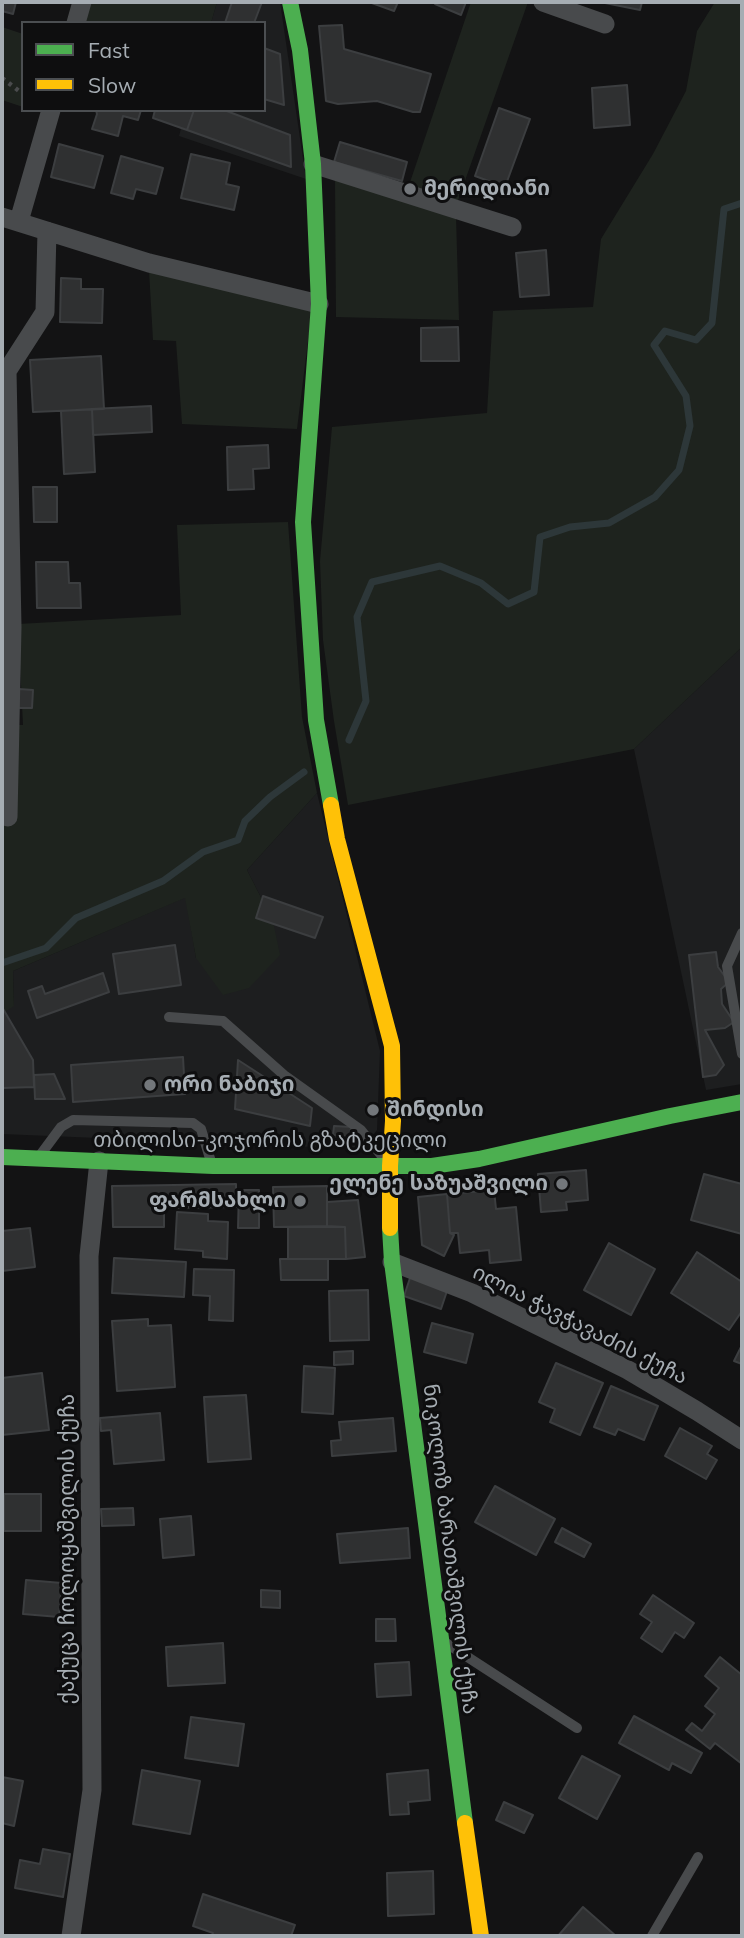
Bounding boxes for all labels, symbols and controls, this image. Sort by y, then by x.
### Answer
legend [21,21,266,112]
text: Fast [88,37,130,63]
text: Slow [88,72,136,98]
place label: მერიდიანი [424,176,550,202]
marker: მერიდიანი [402,181,418,197]
place label: ორი ნაბიჯი [164,1072,295,1098]
marker: ორი ნაბიჯი [142,1077,158,1093]
place label: შინდისი [387,1097,484,1123]
marker: შინდისი [365,1102,381,1118]
street label: თბილისი-კოჯორის გზატკეცილი [93,1128,447,1154]
place label: ელენე საზუაშვილი [329,1171,548,1197]
marker: ელენე საზუაშვილი [554,1176,570,1192]
place label: ფარმსახლი [149,1188,286,1214]
marker: ფარმსახლი [292,1193,308,1209]
street label: ილია ჭავჭავაძის ქუჩა [468,1260,692,1390]
street label: ნიკოლოზ ბარათაშვილის ქუჩა [417,1382,483,1716]
street label: ქაქუცა ჩოლოყაშვილის ქუჩა [55,1394,81,1704]

